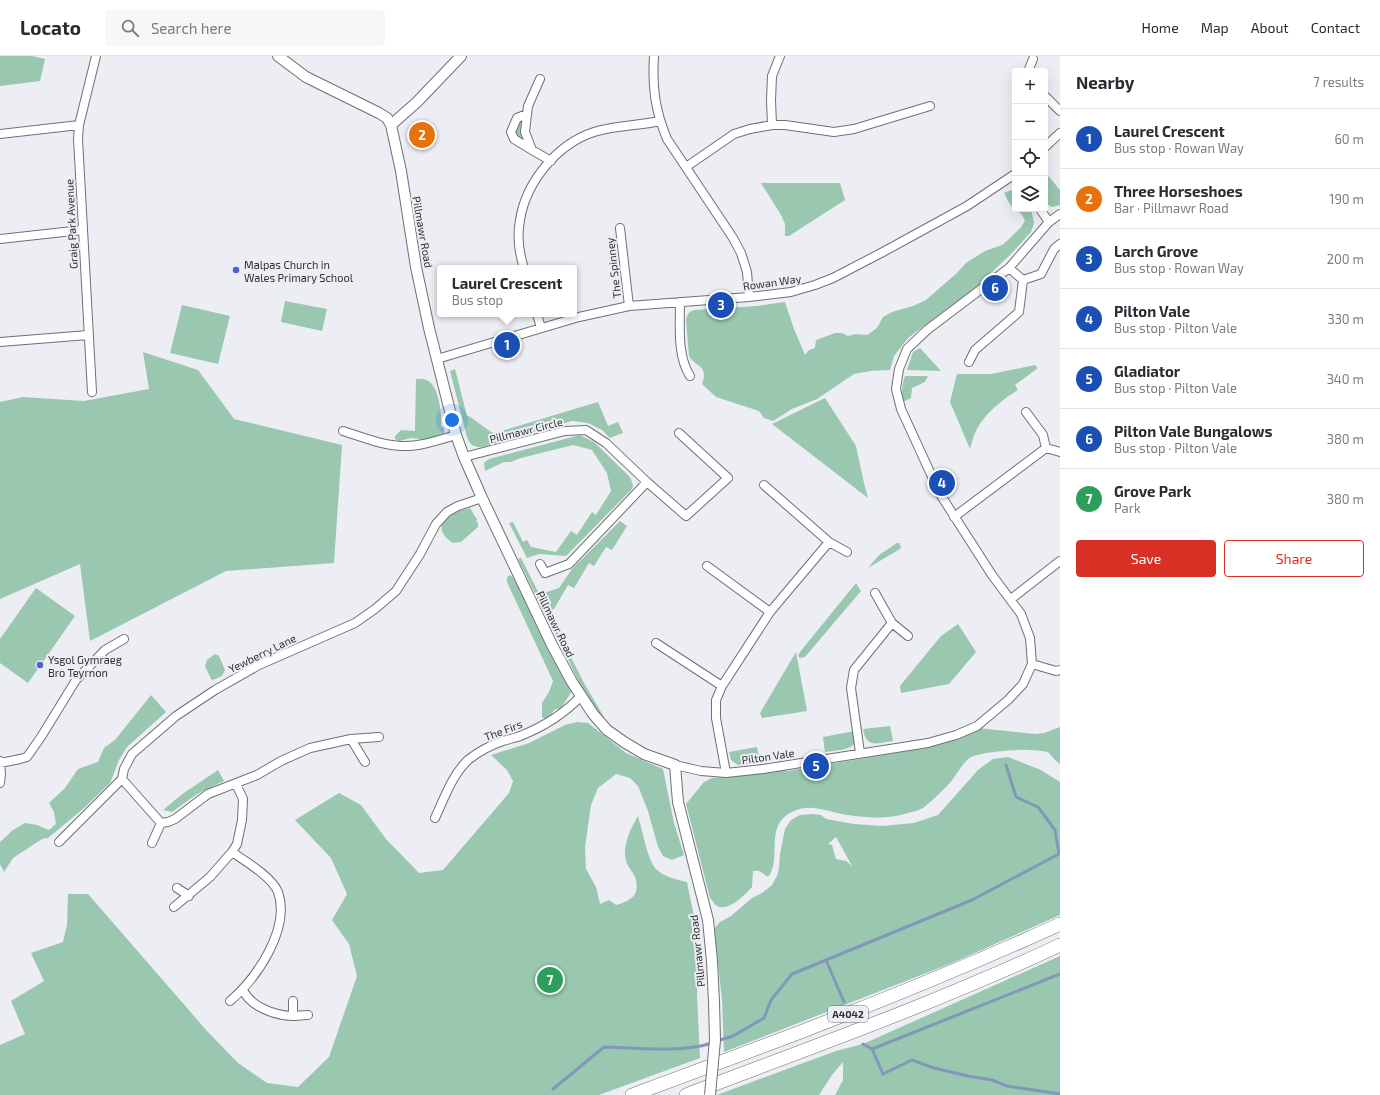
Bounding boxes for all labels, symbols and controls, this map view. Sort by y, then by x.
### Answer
search box [105,10,385,46]
text: Locato [20,16,81,39]
icon: search [119,17,141,39]
text: Search here [151,19,231,37]
text: Home [1142,19,1179,36]
text: Map [1201,19,1229,36]
text: About [1251,19,1289,36]
text: Contact [1311,19,1360,36]
map controls [1012,68,1048,212]
button: + [1012,68,1048,104]
text: Nearby [1076,72,1134,92]
text: 7 results [1313,74,1364,90]
button: − [1012,104,1048,140]
pin: 2 [409,120,435,150]
text: Laurel Crescent [1114,122,1225,140]
text: 1 [1086,131,1092,147]
text: 60 m [1334,131,1364,147]
button: locate [1012,140,1048,176]
text: Bus stop · Rowan Way [1114,140,1244,156]
button: layers [1012,176,1048,212]
street label: Graig Park Avenue [62,179,80,269]
text: Three Horseshoes [1114,182,1243,200]
text: 2 [1085,191,1093,207]
text: 190 m [1329,191,1364,207]
street label: Pillmawr Road [410,195,436,269]
text: Bar · Pillmawr Road [1114,200,1229,216]
street label: The Spinney [603,237,623,299]
text: Larch Grove [1114,242,1198,260]
text: 3 [1085,251,1093,267]
text: 200 m [1327,251,1364,267]
place label: Malpas Church in Wales Primary School [244,258,354,284]
text: Bus stop · Rowan Way [1114,260,1244,276]
marker: Malpas Church in Wales Primary School [231,265,241,275]
popup [437,265,577,317]
street label: Rowan Way [742,271,802,293]
pin: 6 [982,273,1008,303]
text: Laurel Crescent [452,274,562,292]
pin: 3 [708,290,734,320]
text: Bus stop [452,292,503,308]
text: Pilton Vale [1114,302,1190,320]
text: 4 [1085,311,1093,327]
text: 330 m [1327,311,1364,327]
text: Bus stop · Pilton Vale [1114,320,1237,336]
pin: 1 [494,330,520,360]
text: Gladiator [1114,362,1180,380]
text: 5 [1085,371,1093,387]
text: 340 m [1327,371,1364,387]
text: Bus stop · Pilton Vale [1114,380,1237,396]
your location [442,410,462,430]
street label: Pillmawr Circle [488,415,564,445]
text: Pilton Vale Bungalows [1114,422,1273,440]
text: 6 [1085,431,1093,447]
text: 380 m [1327,431,1364,447]
text: Bus stop · Pilton Vale [1114,440,1237,456]
pin: 4 [929,468,955,498]
text: Grove Park [1114,482,1191,500]
text: 7 [1086,491,1092,507]
text: 380 m [1327,491,1364,507]
text: Park [1114,500,1141,516]
button: Save [1076,540,1216,577]
button: Share [1224,540,1364,577]
street label: Pillmawr Road [534,589,578,659]
street label: Yewberry Lane [226,631,298,675]
place label: Ysgol Gymraeg Bro Teyrnon [48,653,122,679]
marker: Ysgol Gymraeg Bro Teyrnon [35,660,45,670]
street label: The Firs [482,717,524,743]
street label: Pilton Vale [741,746,795,766]
pin: 5 [803,751,829,781]
street label: Pillmawr Road [687,914,707,988]
pin: 7 [537,965,563,995]
road number: A4042 [828,1006,868,1022]

